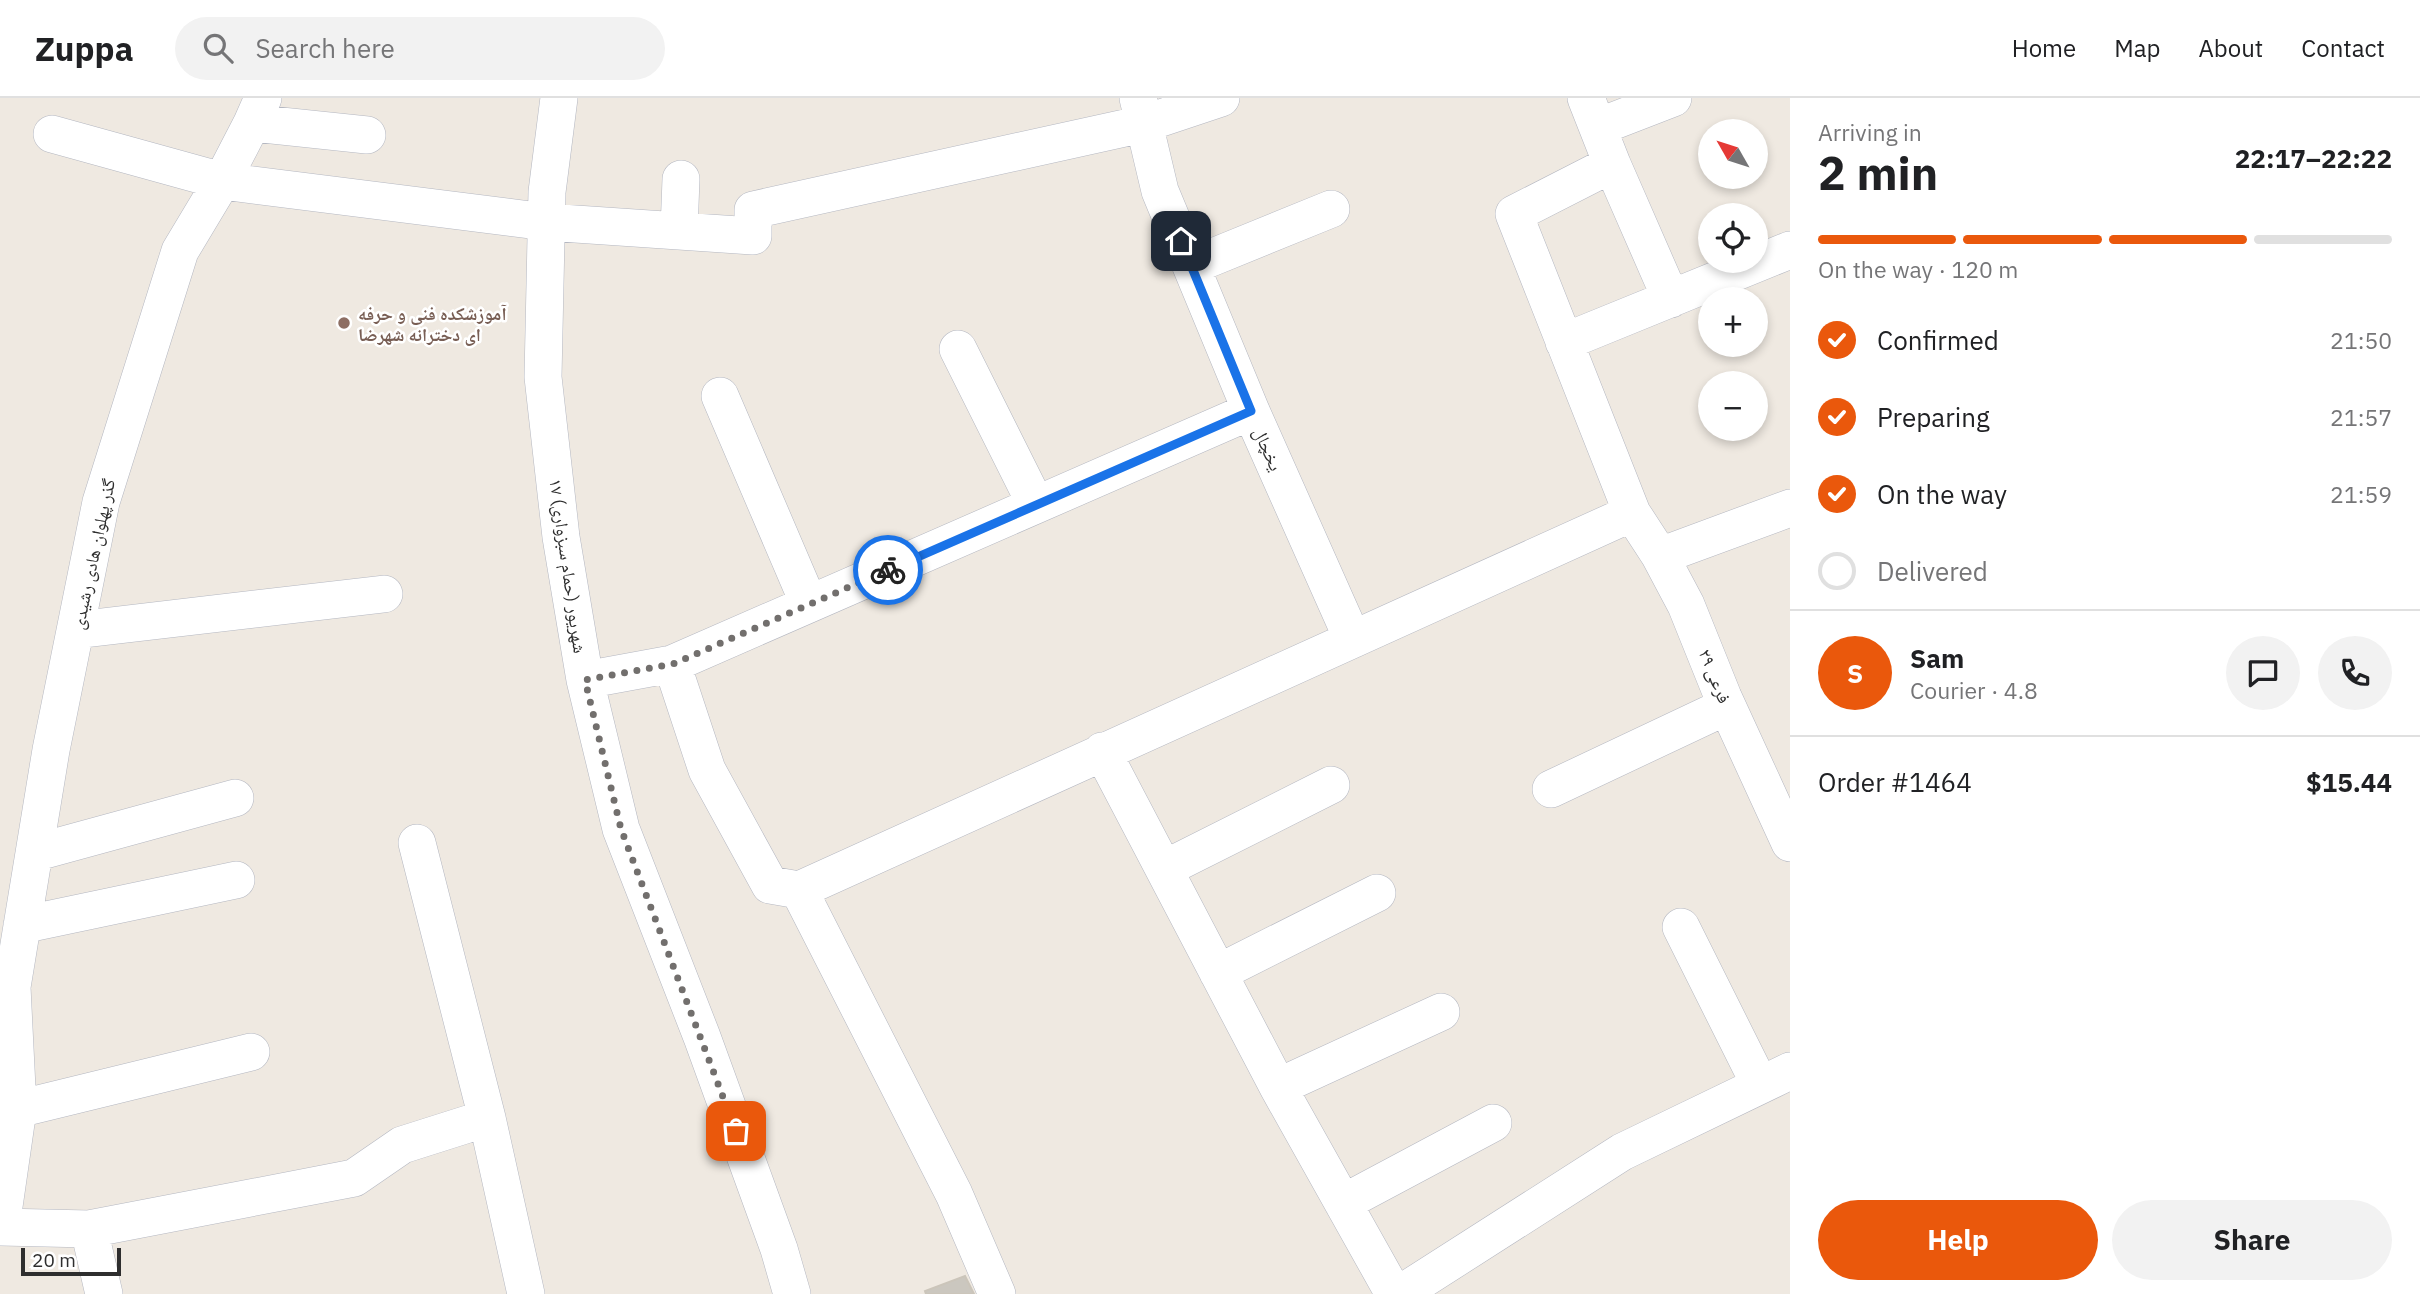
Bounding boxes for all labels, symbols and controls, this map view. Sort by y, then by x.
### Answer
search box [175,17,665,80]
text: Zuppa [35,27,133,70]
icon: search [199,29,237,67]
text: Search here [255,31,395,65]
text: Home [2012,32,2076,64]
text: Map [2114,32,2160,64]
text: About [2198,32,2263,64]
text: Contact [2301,32,2385,64]
text: Arriving in [1818,117,1922,147]
north arrow [1698,119,1768,189]
map controls [1698,119,1768,441]
text: 22:17–22:22 [2235,141,2392,175]
text: 2 min [1818,143,1938,203]
button: locate [1698,203,1768,273]
pin [1151,211,1211,271]
icon: home [1162,222,1200,260]
text: On the way · 120 m [1818,254,2018,284]
button: + [1698,287,1768,357]
place label: آموزشکده فنی و حرفه ای دخترانه شهرضا [358,302,507,346]
marker: آموزشکده فنی و حرفه ای دخترانه شهرضا [336,315,352,331]
icon: check [1818,321,1856,359]
text: Confirmed [1877,323,1999,357]
text: 21:50 [2330,325,2392,355]
button: − [1698,371,1768,441]
icon: check [1818,398,1856,436]
text: Preparing [1877,400,1990,434]
text: 21:57 [2330,402,2392,432]
street label: یخچال [1248,424,1288,474]
icon: check [1818,475,1856,513]
street label: گذر پهلوان هادی رشیدی [66,476,120,632]
street label: ۱۷ شهریور (حمام سبزواری) [543,477,592,655]
text: On the way [1877,477,2007,511]
text: 21:59 [2330,479,2392,509]
courier [853,535,923,605]
icon: bike [869,551,907,589]
text: Delivered [1877,554,1988,588]
button: chat [2226,636,2300,710]
button: phone [2318,636,2392,710]
text: Sam [1910,641,1964,675]
street label: فرعی ۲۹ [1694,645,1736,707]
text: S [1847,656,1863,690]
text: Courier · 4.8 [1910,675,2038,705]
text: Order #1464 [1818,765,1972,799]
text: $15.44 [2306,765,2392,799]
pin [706,1101,766,1161]
icon: bag [717,1112,755,1150]
button: Help [1818,1200,2098,1280]
button: Share [2112,1200,2392,1280]
scale bar [21,1245,121,1277]
text: 20 m [32,1248,76,1272]

